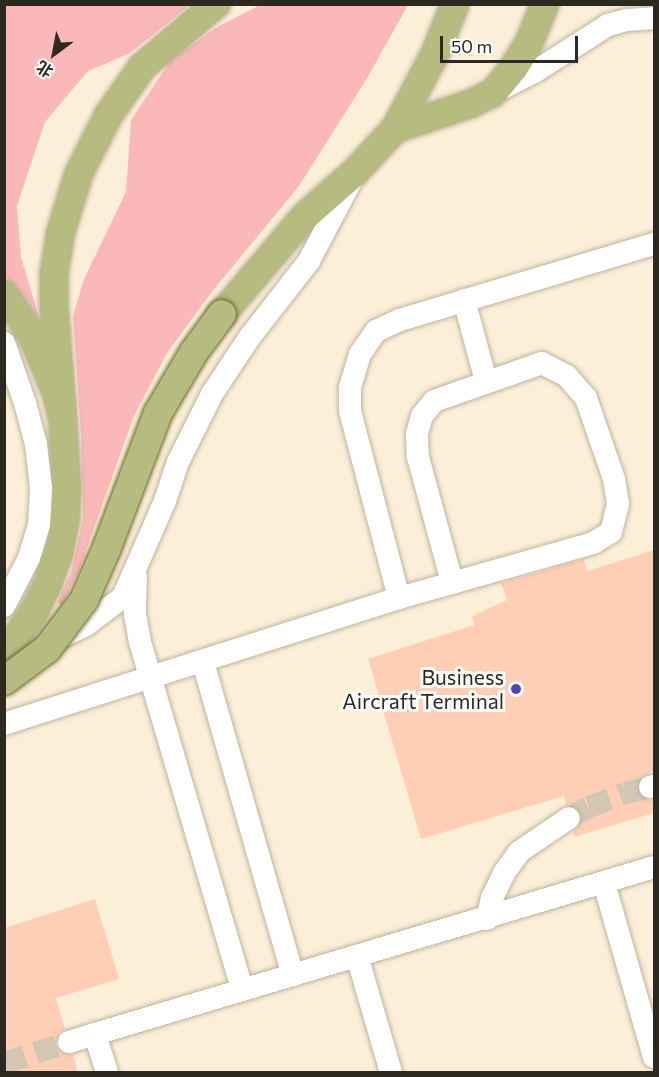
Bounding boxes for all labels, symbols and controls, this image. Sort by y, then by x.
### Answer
north arrow [24,24,84,84]
scale bar [443,24,581,62]
text: 50 m [451,35,492,57]
text: 北 [32,57,56,82]
place label: Business Aircraft Terminal [342,664,504,714]
marker: Business Aircraft Terminal [509,682,523,696]

